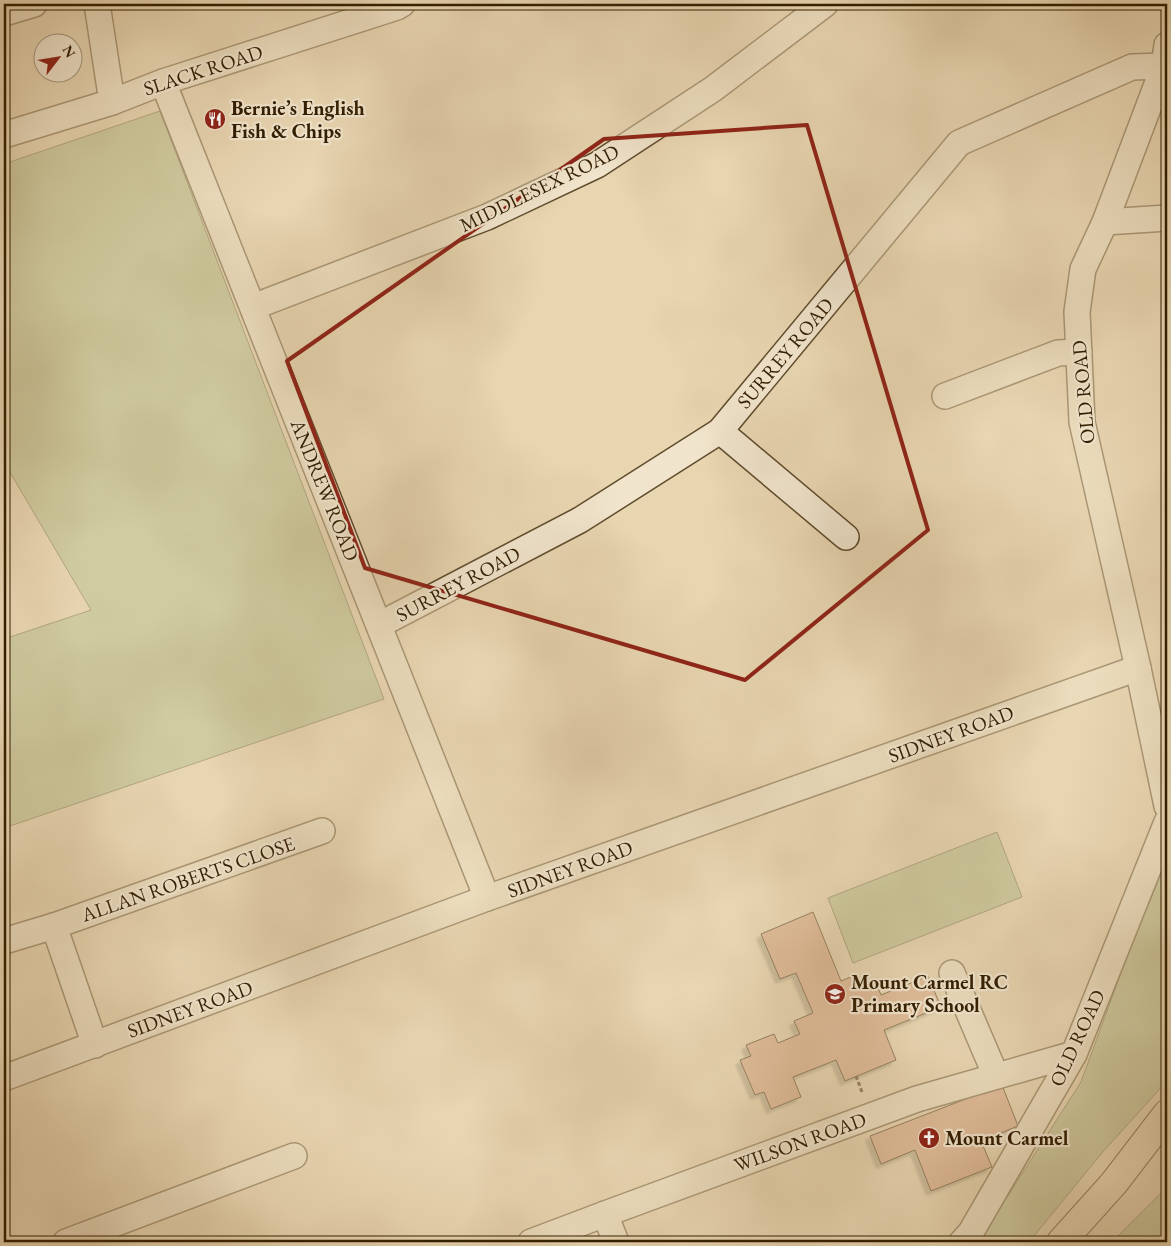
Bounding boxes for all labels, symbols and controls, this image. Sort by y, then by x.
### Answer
north arrow [32,32,82,82]
street label: SLACK ROAD [140,38,266,102]
text: N [59,42,80,61]
place label: Bernie’s English Fish & Chips [231,95,365,144]
restaurant icon: Bernie’s English Fish & Chips [203,107,227,131]
street label: MIDDLESEX ROAD [455,138,623,238]
street label: SURREY ROAD [731,292,839,414]
street label: OLD ROAD [1066,339,1100,445]
street label: ANDREW ROAD [284,414,365,565]
street label: SURREY ROAD [391,540,525,628]
street label: SIDNEY ROAD [885,699,1017,769]
street label: ALLAN ROBERTS CLOSE [77,830,298,928]
street label: SIDNEY ROAD [504,834,636,904]
place label: Mount Carmel RC Primary School [851,969,1008,1018]
street label: SIDNEY ROAD [124,974,256,1044]
school or university icon: Mount Carmel RC Primary School [823,982,847,1006]
street label: OLD ROAD [1043,985,1111,1091]
street label: WILSON ROAD [730,1106,870,1178]
place label: Mount Carmel [945,1125,1069,1151]
church icon: Mount Carmel [917,1126,941,1150]

